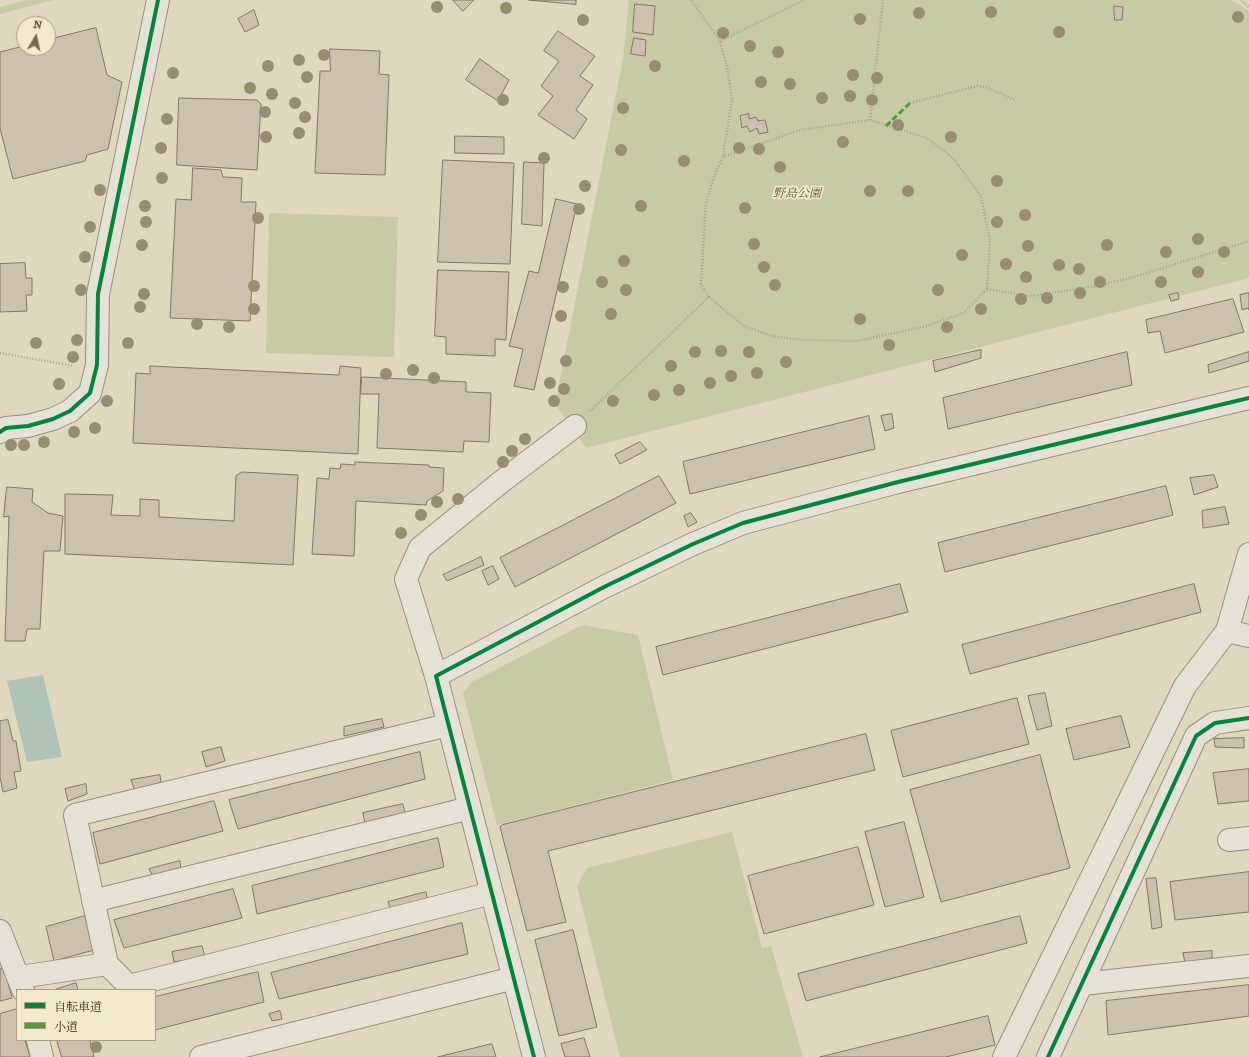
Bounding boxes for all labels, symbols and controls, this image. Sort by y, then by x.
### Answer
north arrow [16,16,56,56]
text: N [33,18,43,32]
park label: 野島公園 [773,187,821,201]
legend [16,989,156,1041]
text: 自転車道 [54,1000,102,1014]
text: 小道 [54,1020,78,1034]

